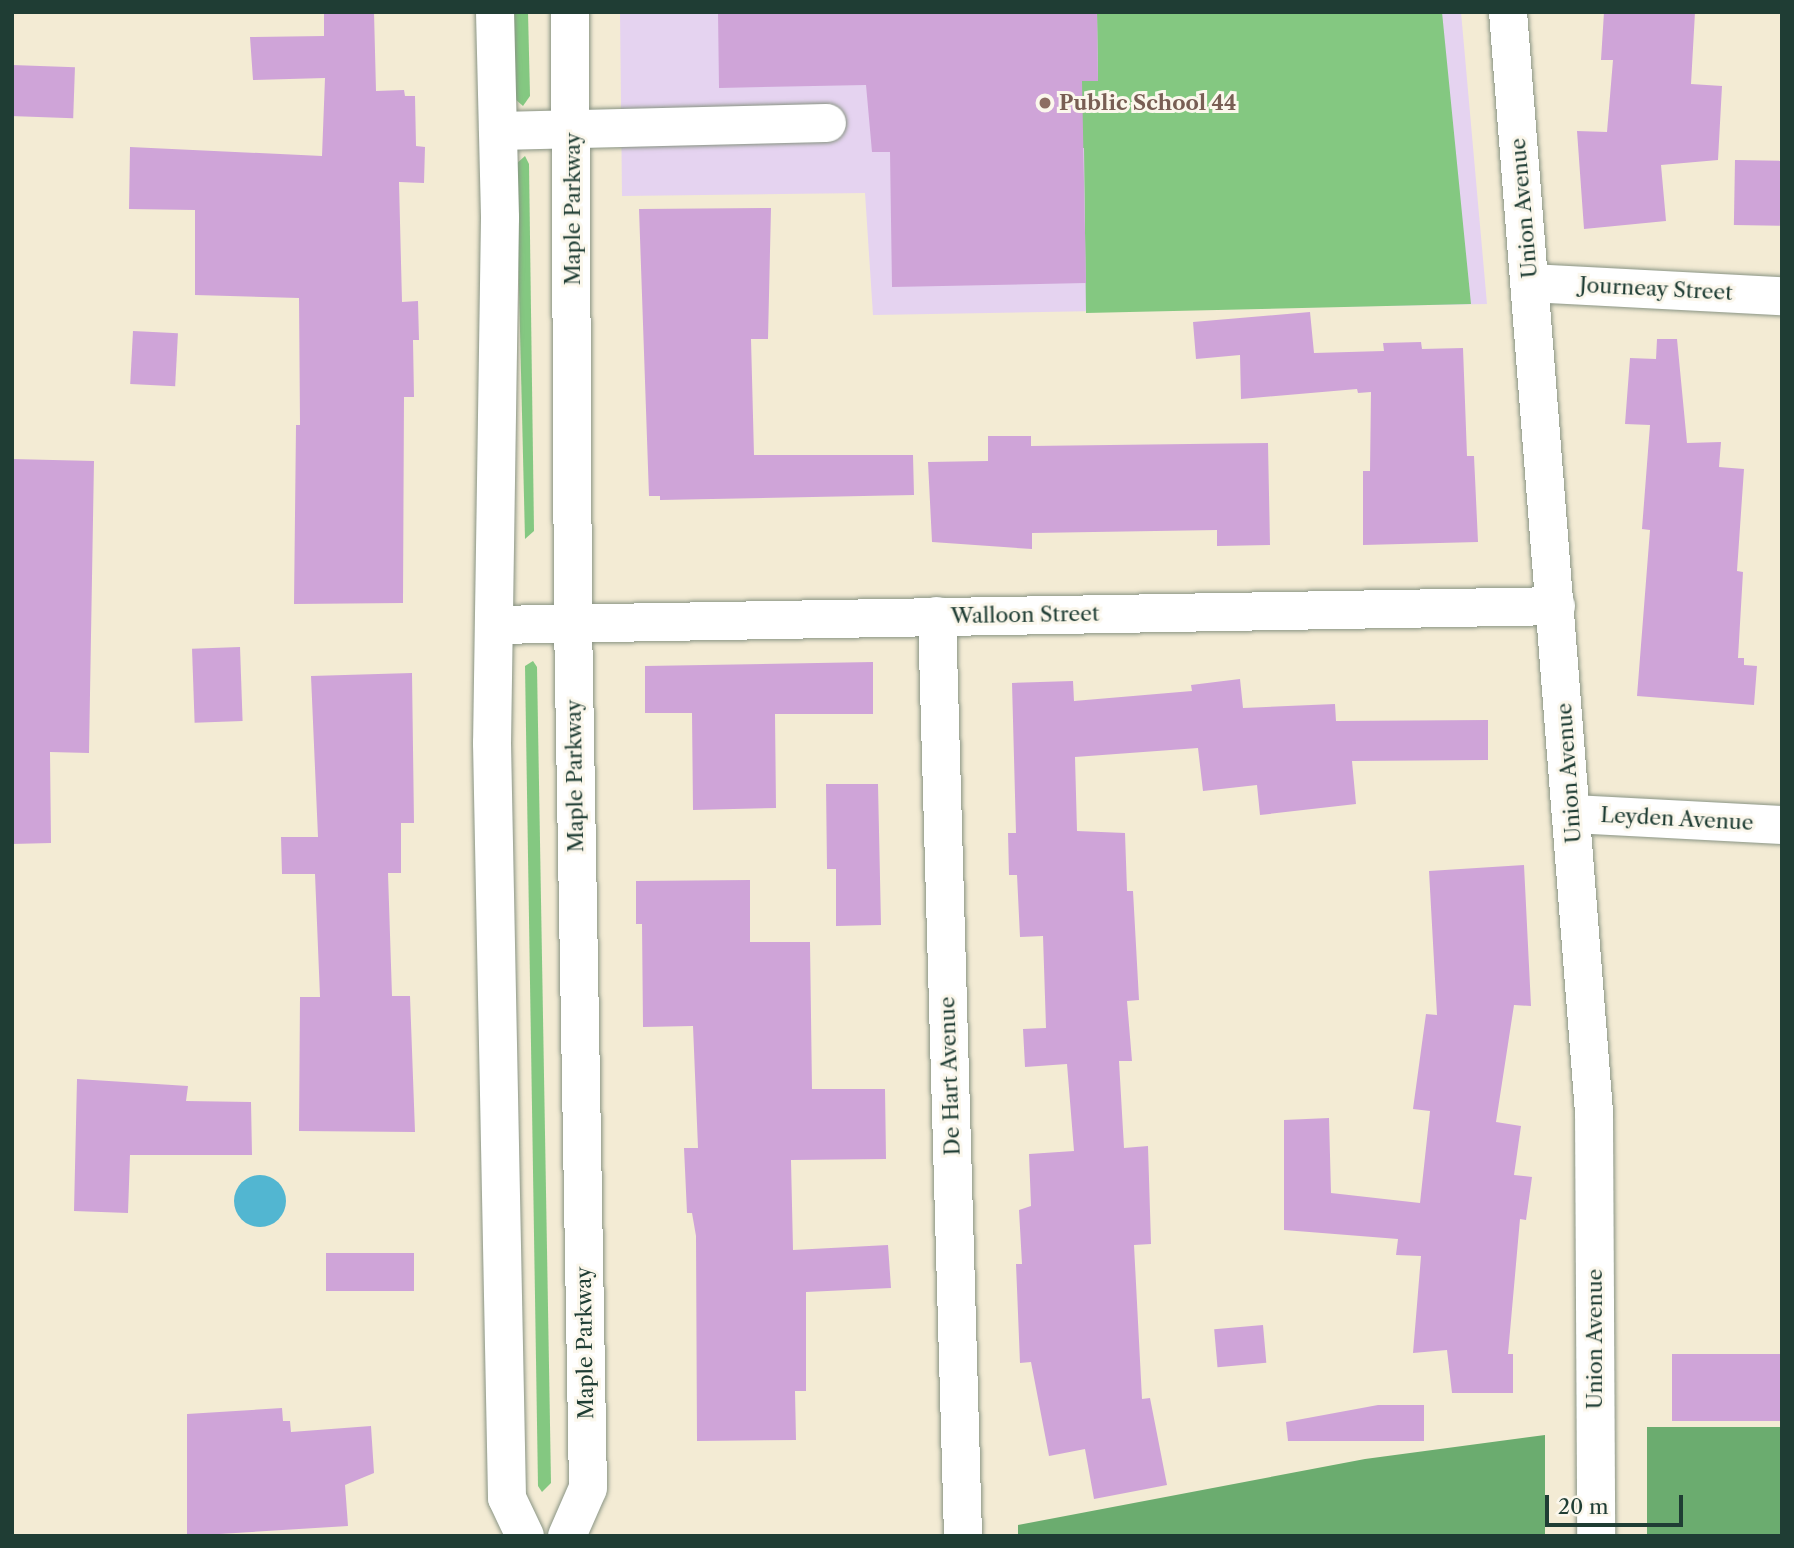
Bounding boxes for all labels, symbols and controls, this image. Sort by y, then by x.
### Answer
place label: Public School 44 [1059,90,1236,116]
marker: Public School 44 [1037,95,1053,111]
street label: Maple Parkway [560,133,586,285]
street label: Union Avenue [1505,136,1543,280]
street label: Journeay Street [1578,272,1734,306]
street label: Walloon Street [950,601,1100,629]
street label: Maple Parkway [561,699,589,853]
street label: Union Avenue [1551,702,1587,844]
street label: Leyden Avenue [1599,802,1755,836]
street label: De Hart Avenue [935,996,965,1156]
street label: Maple Parkway [571,1266,599,1420]
street label: Union Avenue [1582,1268,1608,1410]
scale bar [1549,1482,1687,1526]
text: 20 m [1558,1494,1609,1519]

